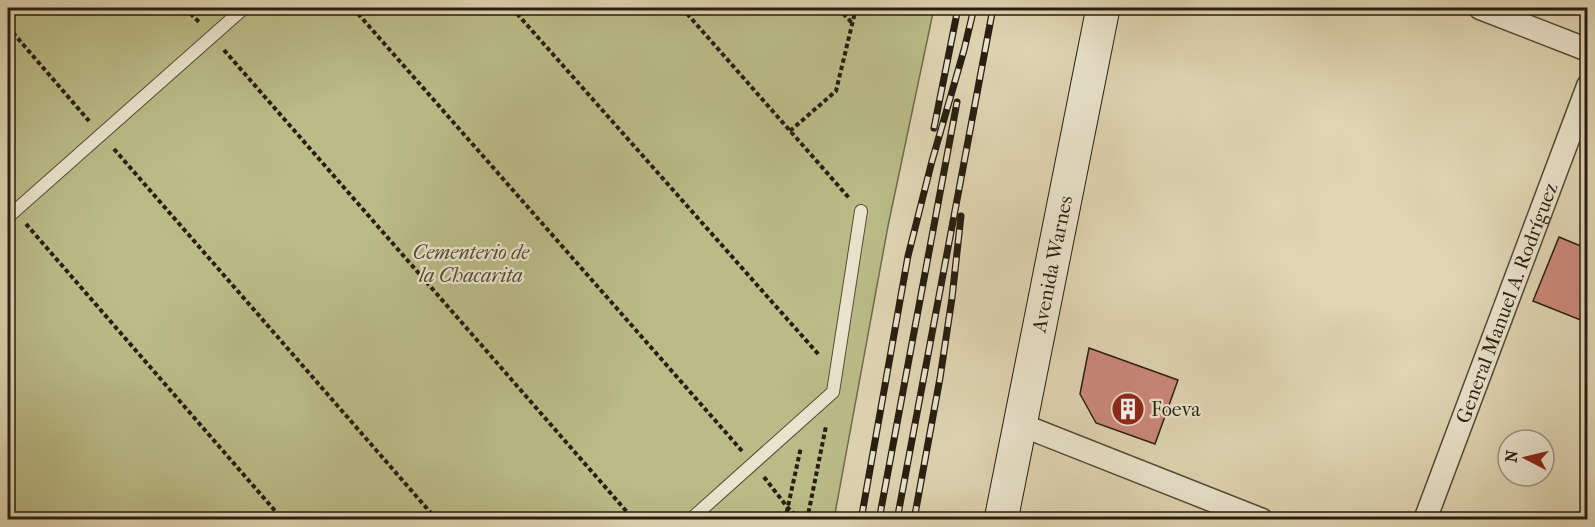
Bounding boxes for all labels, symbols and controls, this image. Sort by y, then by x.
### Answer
street label: General Manuel A. Rodríguez [1451,179,1563,426]
street label: Avenida Warnes [1027,194,1077,335]
park label: Cementerio de la Chacarita [413,241,530,287]
building icon: Foeva [1110,391,1146,427]
place label: Foeva [1151,398,1201,421]
north arrow [1496,428,1556,488]
text: N [1501,448,1522,463]

